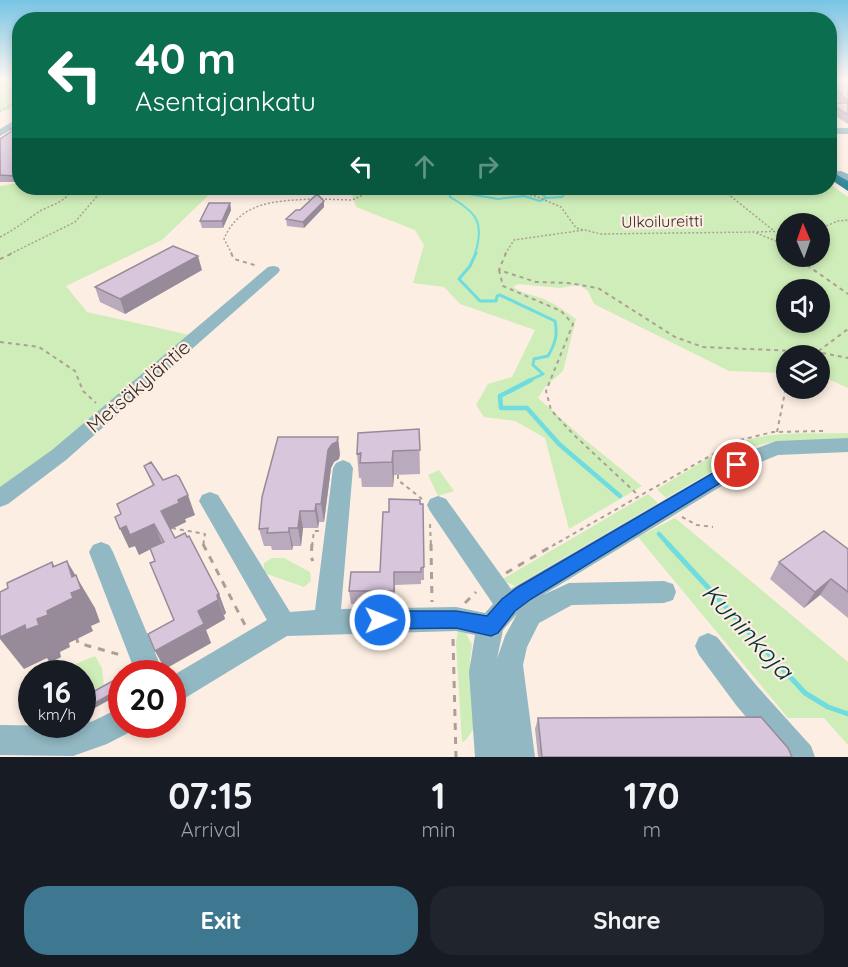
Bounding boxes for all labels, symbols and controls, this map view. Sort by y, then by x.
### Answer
text: 40 m [135,32,236,85]
icon: left [36,36,114,114]
text: Asentajankatu [135,84,316,118]
icon: left [345,150,378,183]
icon: ahead [408,150,441,183]
icon: right [471,150,504,183]
street label: Ulkoilureitti [621,210,703,232]
north arrow [776,213,830,267]
map controls [776,213,830,399]
button: sound [776,279,830,333]
street label: Metsäkyläntie [81,334,195,438]
button: layers [776,345,830,399]
pin [711,439,762,490]
icon: arrive [720,448,753,481]
water label: Kuninkoja [695,576,802,687]
position arrow [348,588,412,652]
speed limit sign: 20 [108,660,186,738]
text: 16 [43,673,71,711]
text: km/h [38,705,76,724]
text: 07:15 [168,773,253,818]
text: 1 [432,773,446,818]
text: 170 [624,773,680,818]
text: Arrival [181,817,241,842]
text: min [422,817,456,842]
text: m [643,817,661,842]
button: Exit [24,886,418,955]
button: Share [430,886,824,955]

